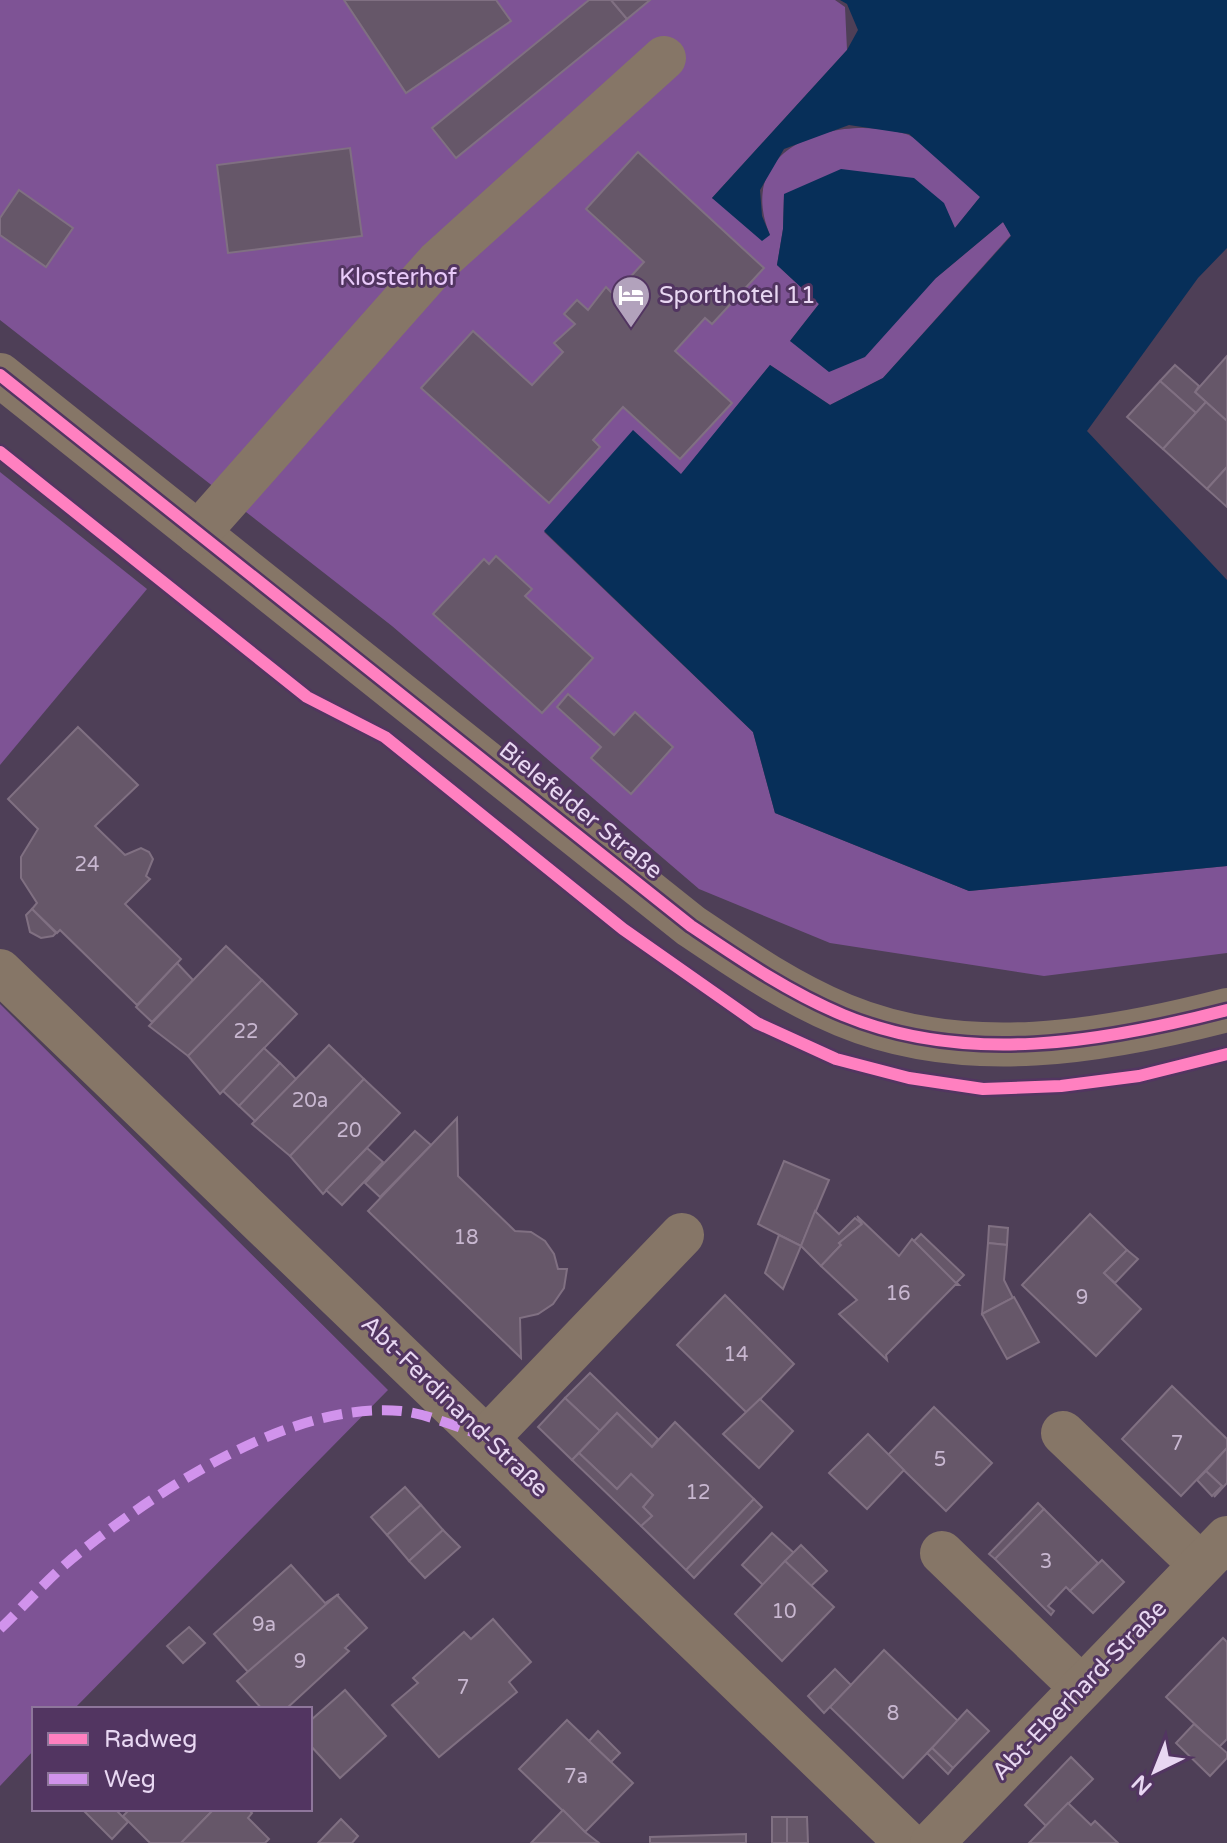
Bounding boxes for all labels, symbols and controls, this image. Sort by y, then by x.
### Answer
park label: Klosterhof [339,263,458,292]
hotel icon: Sporthotel 11 [610,274,652,329]
place label: Sporthotel 11 [659,281,816,310]
street label: Bielefelder Straße [493,736,668,885]
house number: 24 [74,853,100,877]
house number: 22 [233,1020,259,1044]
house number: 20a [292,1089,328,1113]
house number: 20 [336,1119,362,1143]
house number: 18 [453,1226,479,1250]
house number: 16 [885,1282,911,1306]
house number: 9 [1076,1286,1088,1310]
street label: Abt-Ferdinand-Straße [355,1309,554,1503]
house number: 14 [723,1343,749,1367]
house number: 7 [1171,1432,1183,1456]
house number: 5 [934,1448,946,1472]
house number: 12 [685,1481,711,1505]
house number: 3 [1040,1550,1052,1574]
street label: Abt-Eberhard-Straße [986,1594,1173,1786]
house number: 10 [771,1600,797,1624]
house number: 9a [252,1613,276,1637]
house number: 9 [294,1650,306,1674]
house number: 7 [457,1676,469,1700]
house number: 8 [887,1702,899,1726]
legend [32,1707,312,1811]
text: Radweg [104,1725,197,1754]
north arrow [1115,1731,1195,1811]
text: Weg [104,1765,156,1794]
house number: 7a [564,1765,588,1789]
text: N [1127,1769,1157,1800]

